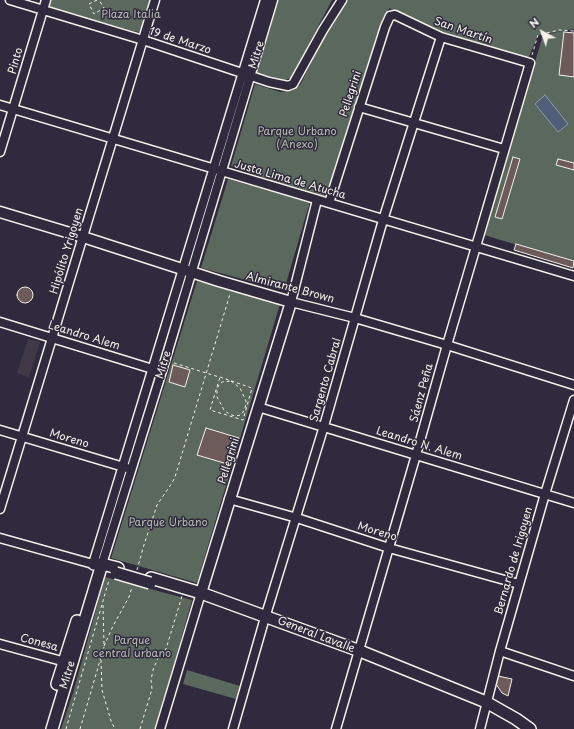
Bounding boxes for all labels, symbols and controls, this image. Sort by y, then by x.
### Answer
park label: Plaza Italia [101,8,161,22]
north arrow [522,12,562,52]
text: N [525,13,543,32]
street label: San Martín [432,15,494,47]
street label: 19 de Marzo [147,25,213,57]
street label: Mitre [247,39,267,71]
street label: Pinto [6,46,26,76]
street label: Pellegrini [337,69,365,119]
park label: Parque Urbano (Anexo) [257,125,337,151]
street label: Justa Lima de Atucha [233,158,347,202]
street label: Hipólito Yrigoyen [48,206,86,296]
street label: Almirante Brown [244,270,336,306]
street label: Leandro Alem [47,319,121,353]
street label: Sargento Cabral [308,337,344,423]
street label: Mitre [154,349,174,381]
street label: Sáenz Peña [408,362,436,424]
street label: Leandro N. Alem [374,425,464,463]
street label: Moreno [48,427,90,451]
street label: Pellegrini [216,436,242,486]
street label: Bernardo de Irigoyen [492,505,536,617]
park label: Parque Urbano [128,516,208,530]
street label: Moreno [356,520,398,544]
street label: General Lavalle [275,614,357,656]
street label: Conesa [19,632,59,654]
park label: Parque central urbano [93,634,171,660]
street label: Mitre [58,659,78,691]

